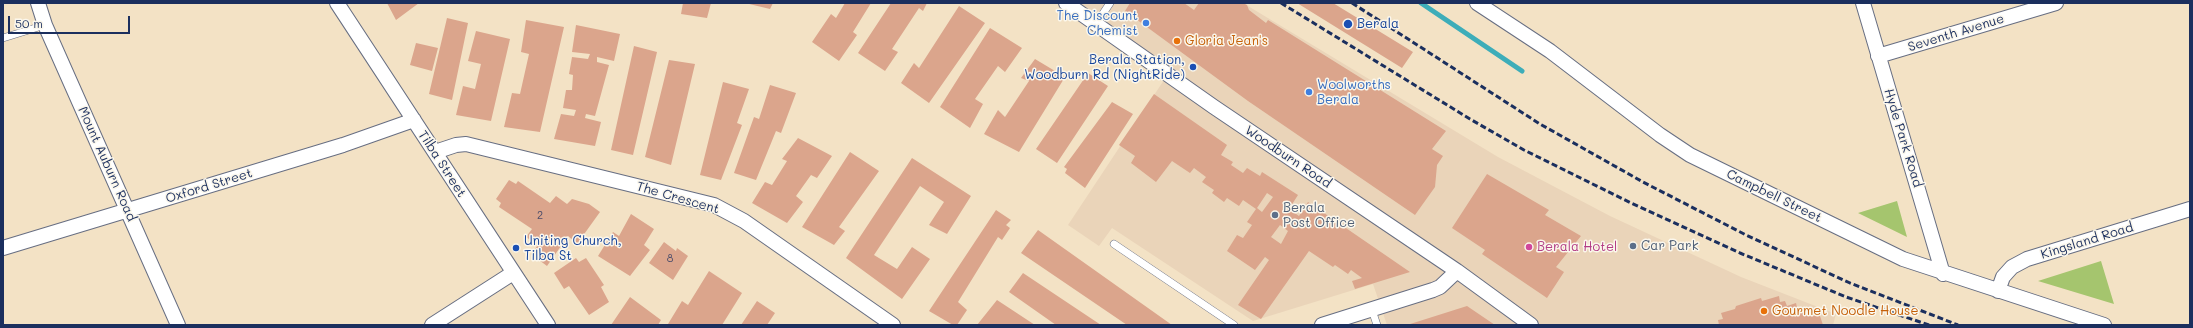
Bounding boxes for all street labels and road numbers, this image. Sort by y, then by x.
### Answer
street label: Seventh Avenue [1906,11,2006,55]
street label: Hyde Park Road [1881,87,1925,189]
street label: Mount Auburn Road [75,104,139,224]
street label: Woodburn Road [1242,122,1334,192]
street label: Tilba Street [415,128,469,200]
street label: Oxford Street [164,165,254,207]
street label: Campbell Street [1724,166,1824,226]
street label: The Crescent [635,179,721,217]
street label: Kingsland Road [2039,219,2135,263]

